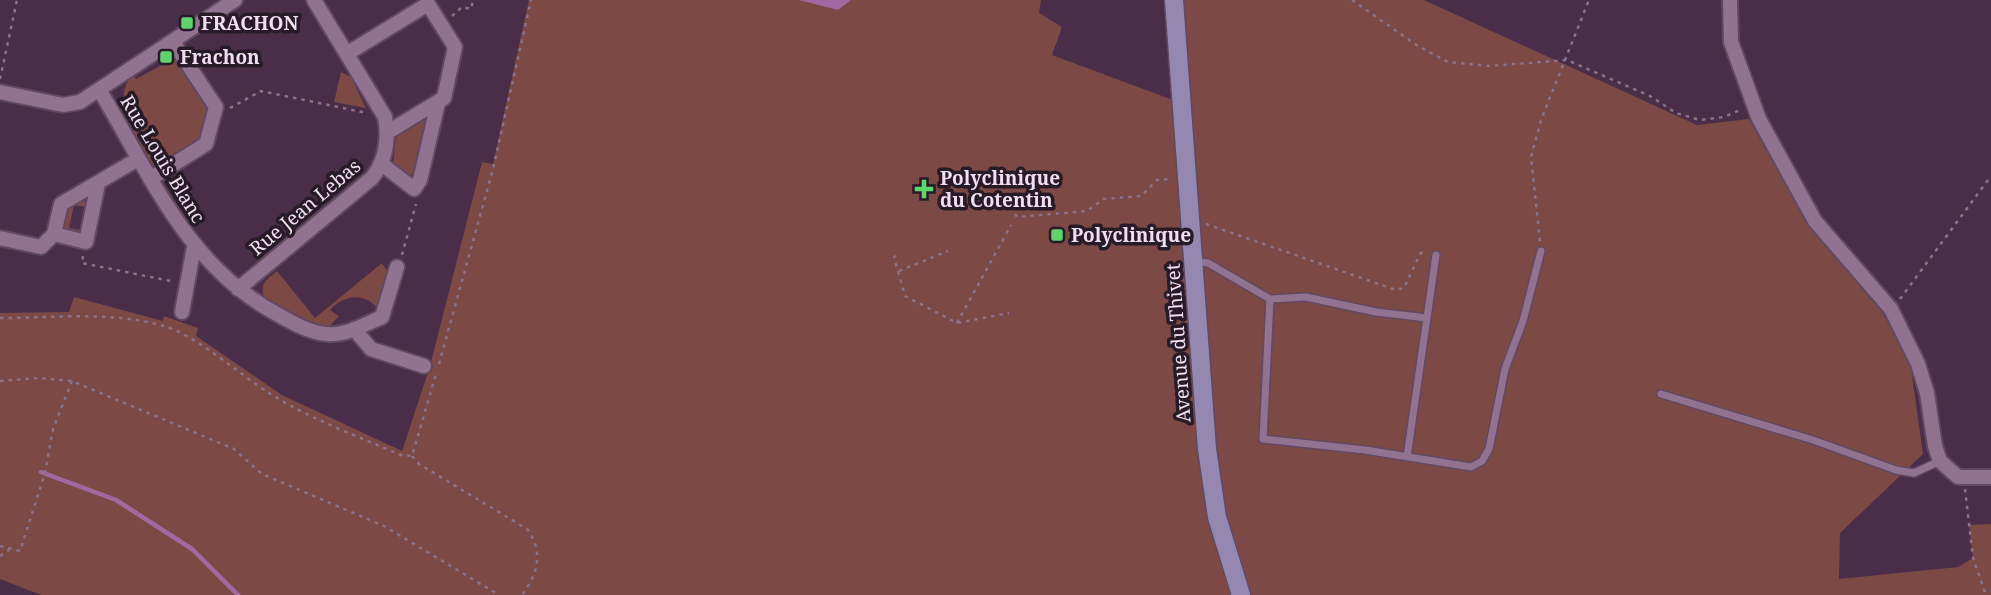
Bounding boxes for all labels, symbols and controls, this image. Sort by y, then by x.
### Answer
place label: FRACHON [201,10,298,36]
marker: FRACHON [179,15,195,31]
place label: Frachon [180,44,260,70]
marker: Frachon [158,49,174,65]
street label: Rue Louis Blanc [115,90,211,228]
street label: Rue Jean Lebas [244,153,366,261]
place label: Polyclinique du Cotentin [940,165,1060,213]
marker: Polyclinique du Cotentin [914,179,934,199]
place label: Polyclinique [1071,222,1191,248]
marker: Polyclinique [1049,227,1065,243]
street label: Avenue du Thivet [1159,262,1197,423]

